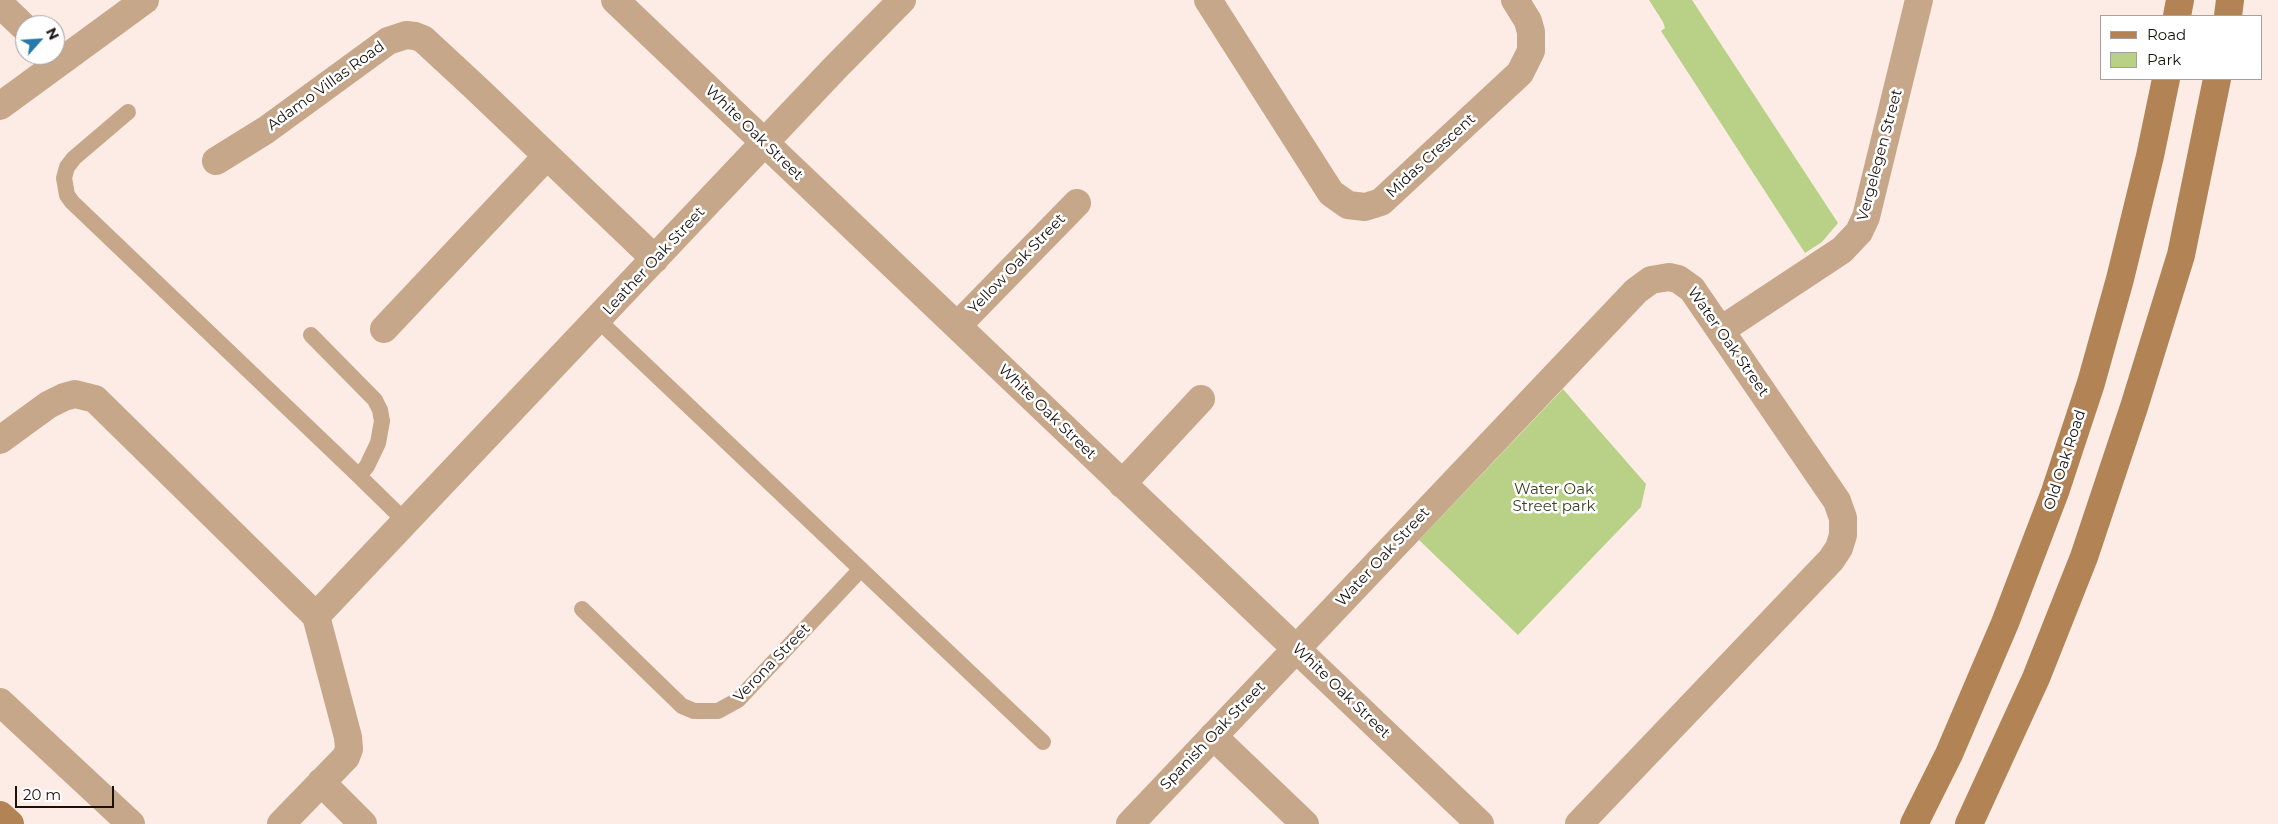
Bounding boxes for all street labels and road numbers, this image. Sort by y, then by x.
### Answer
street label: Adamo Villas Road [264,37,388,135]
street label: White Oak Street [701,82,807,184]
street label: Vergelegen Street [1854,87,1906,223]
street label: Midas Crescent [1383,110,1479,202]
street label: Leather Oak Street [599,203,709,319]
street label: Yellow Oak Street [965,210,1069,318]
street label: Water Oak Street [1684,284,1772,400]
street label: White Oak Street [994,361,1100,463]
street label: Old Oak Road [2040,408,2090,512]
street label: Water Oak Street [1332,504,1434,610]
street label: Verona Street [730,620,814,706]
street label: White Oak Street [1288,640,1394,742]
street label: Spanish Oak Street [1157,678,1269,794]

